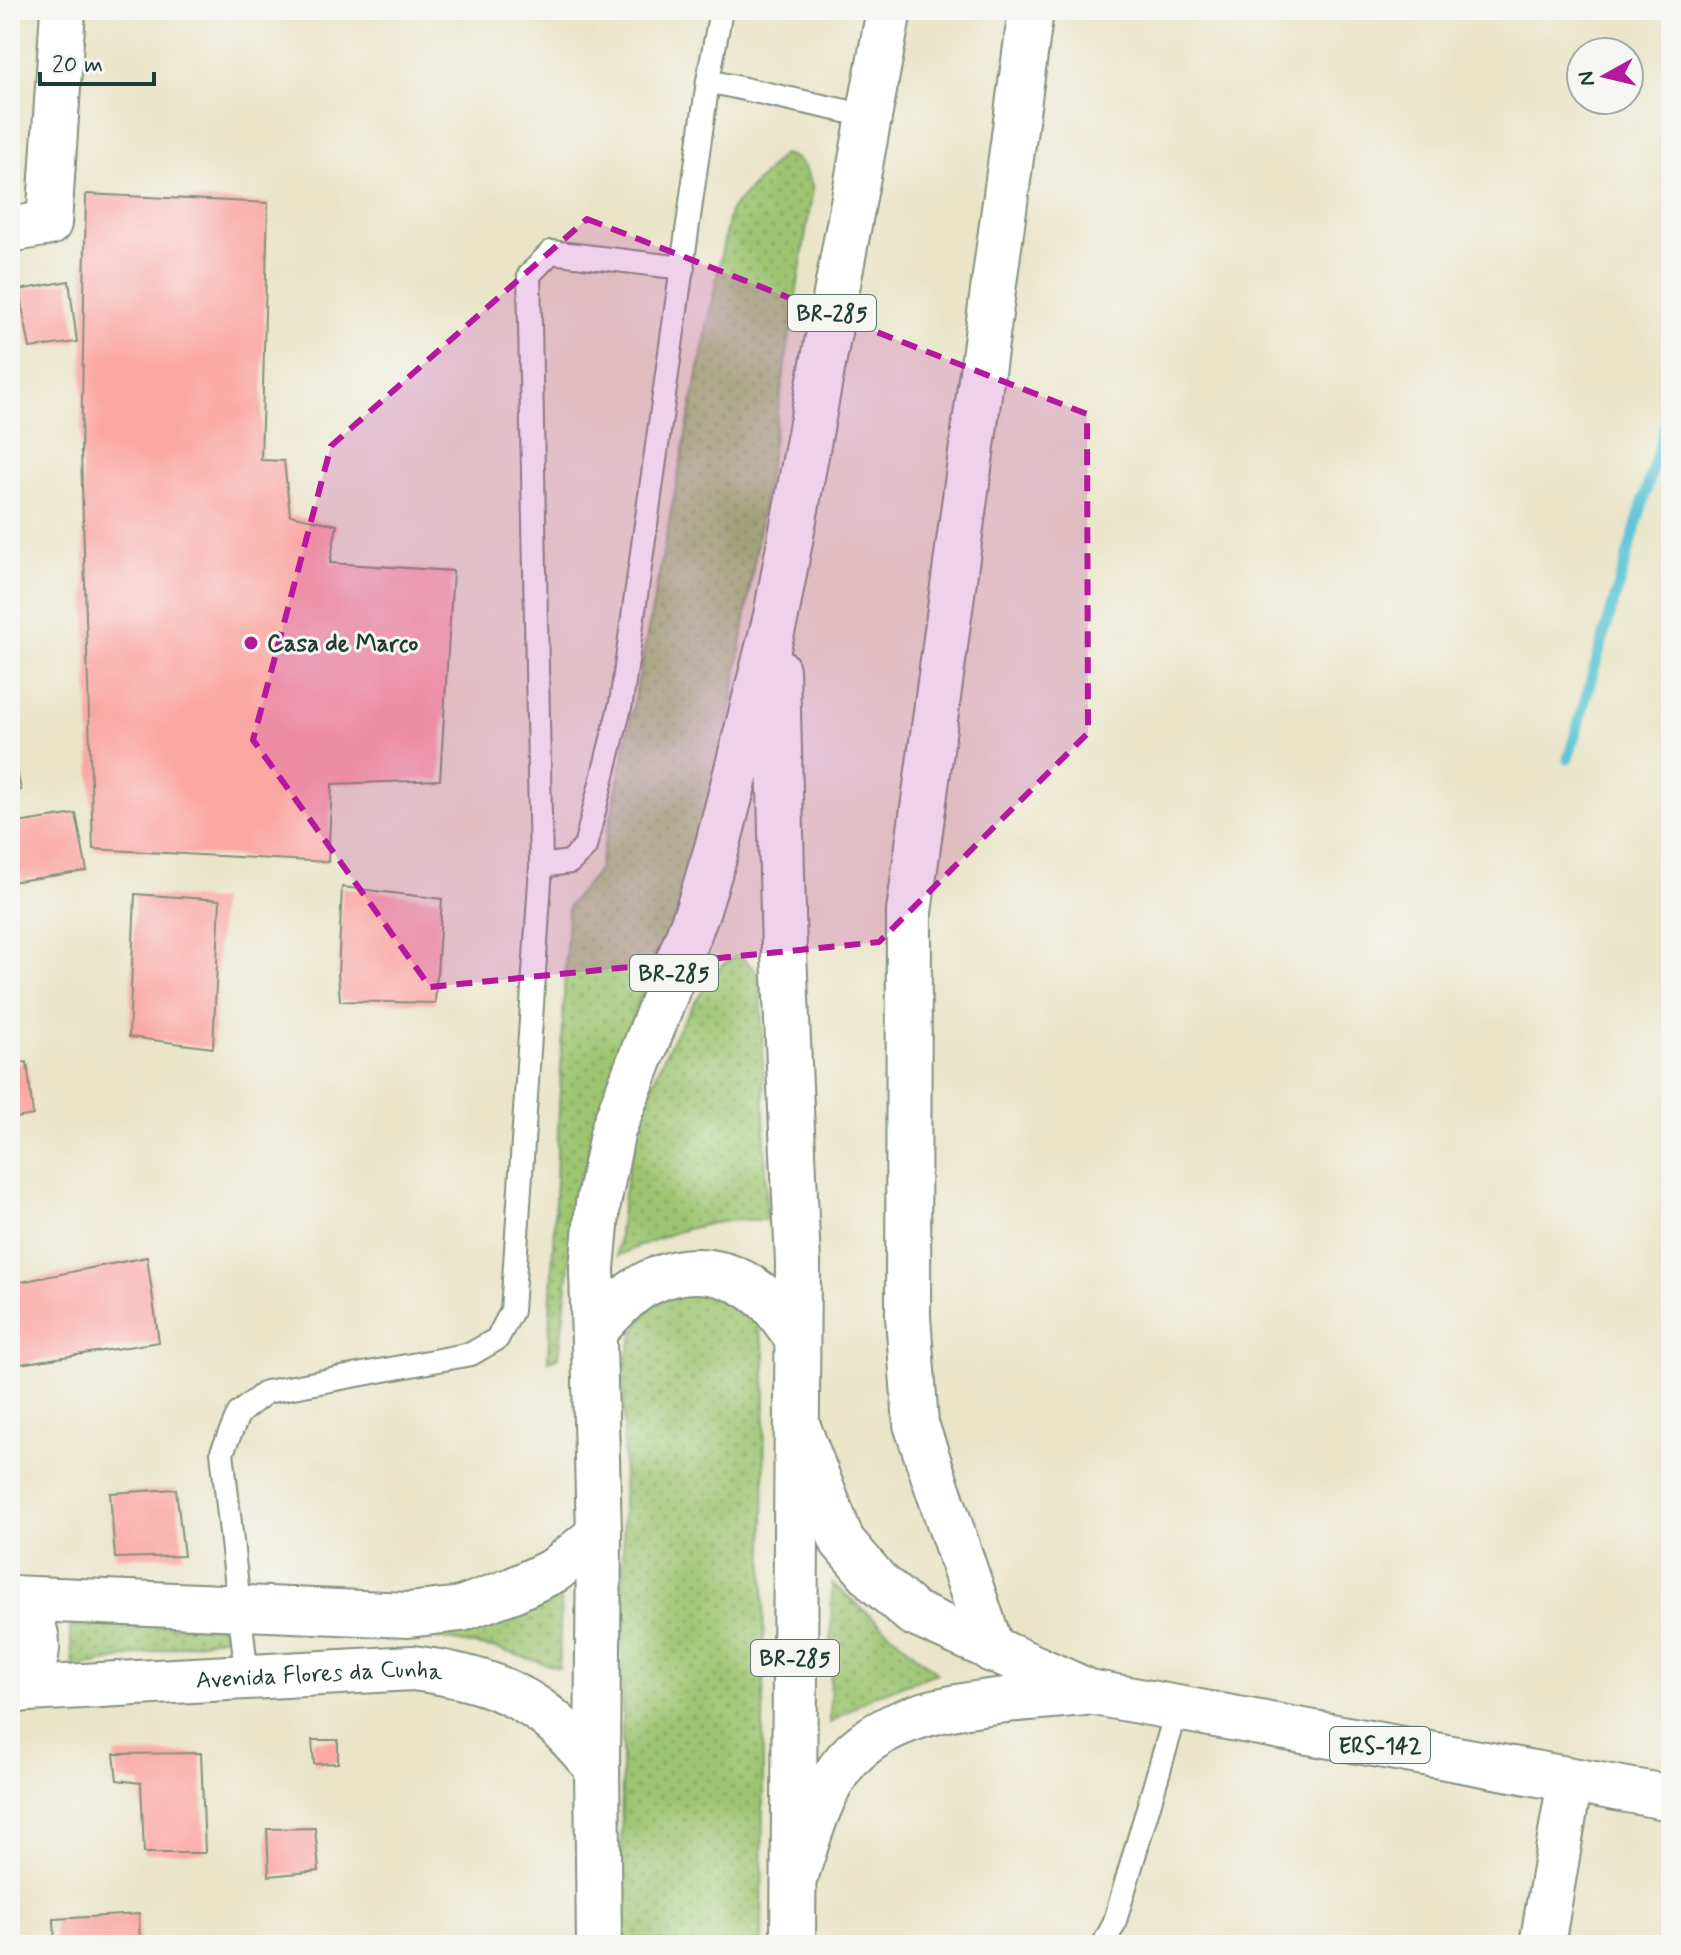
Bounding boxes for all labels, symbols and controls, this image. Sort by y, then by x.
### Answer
scale bar [40,36,154,86]
north arrow [1565,36,1645,116]
text: 20 m [52,50,103,81]
text: N [1572,69,1602,88]
road number: BR-285 [788,295,876,331]
place label: Casa de Marco [267,629,418,660]
marker: Casa de Marco [242,634,260,652]
road number: BR-285 [630,955,718,991]
road number: BR-285 [751,1640,839,1676]
street label: Avenida Flores da Cunha [195,1654,446,1697]
road number: ERS-142 [1330,1727,1430,1763]

